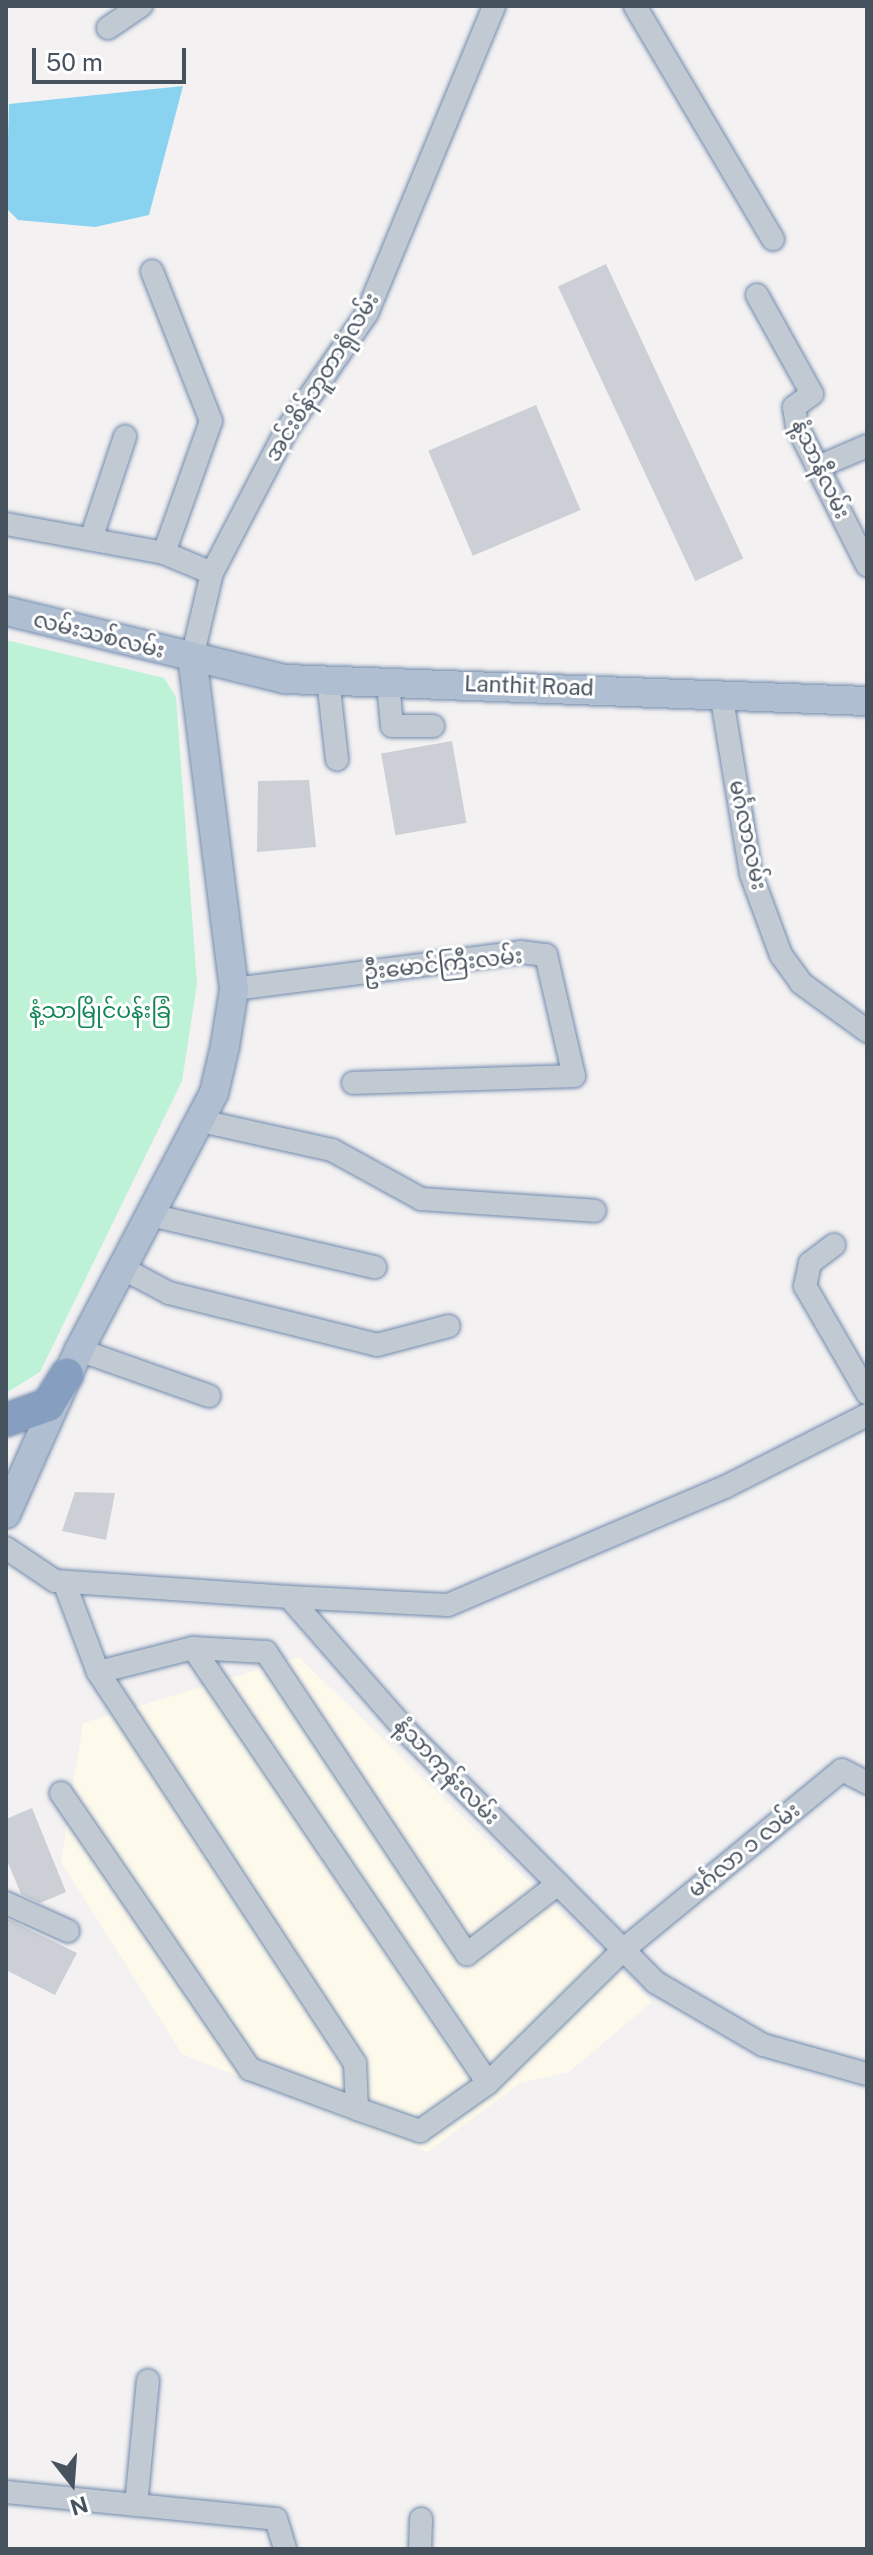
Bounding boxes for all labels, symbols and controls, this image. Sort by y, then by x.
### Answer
scale bar [36,32,190,82]
text: 50 m [46,48,103,76]
street label: အင်းစိန်ဘူတာရုံလမ်း [259,288,385,466]
street label: နံ့သာနီလမ်း [786,415,856,523]
street label: လမ်းသစ်လမ်း [31,606,167,664]
street label: Lanthit Road [464,671,594,701]
street label: မင်္ဂလာလမ်း [723,778,773,892]
street label: ဦးမောင်ကြီးလမ်း [362,943,524,985]
park label: နံ့သာမြိုင်ပန်းခြံ [29,998,171,1024]
street label: နံ့သာကုန်းလမ်း [389,1712,505,1830]
street label: မင်္ဂလာ ၁ လမ်း [683,1797,805,1903]
north arrow [32,2443,112,2523]
text: N [67,2491,91,2521]

